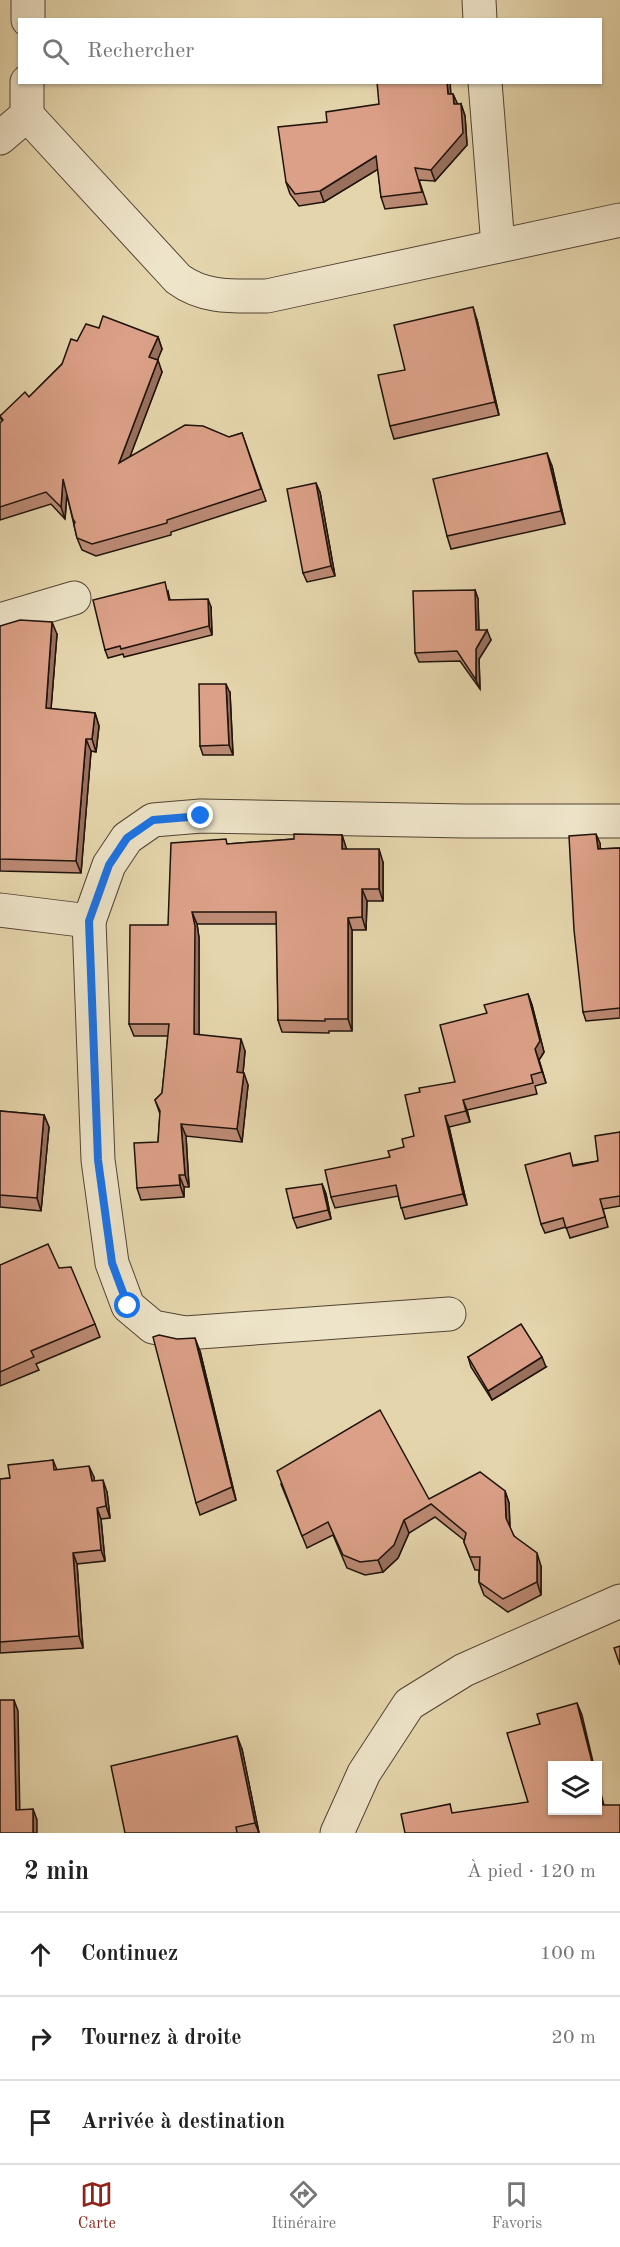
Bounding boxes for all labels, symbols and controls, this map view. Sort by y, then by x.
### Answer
search box [18,18,602,84]
icon: search [39,35,72,68]
text: Rechercher [87,40,194,62]
route end [187,802,213,828]
route start [114,1292,140,1318]
map controls [548,1761,602,1815]
button: layers [548,1761,602,1815]
text: 2 min [24,1859,89,1885]
text: À pied · 120 m [467,1862,596,1882]
icon: ahead [24,1938,57,1971]
text: Continuez [81,1943,178,1965]
text: 100 m [540,1944,596,1964]
icon: right [24,2022,57,2055]
text: Tournez à droite [81,2027,242,2049]
text: 20 m [551,2028,596,2048]
icon: arrive [24,2106,57,2139]
text: Arrivée à destination [81,2111,285,2133]
tab: Carte [78,2178,116,2234]
tab: Itinéraire [271,2178,336,2234]
tab: Favoris [492,2178,542,2234]

